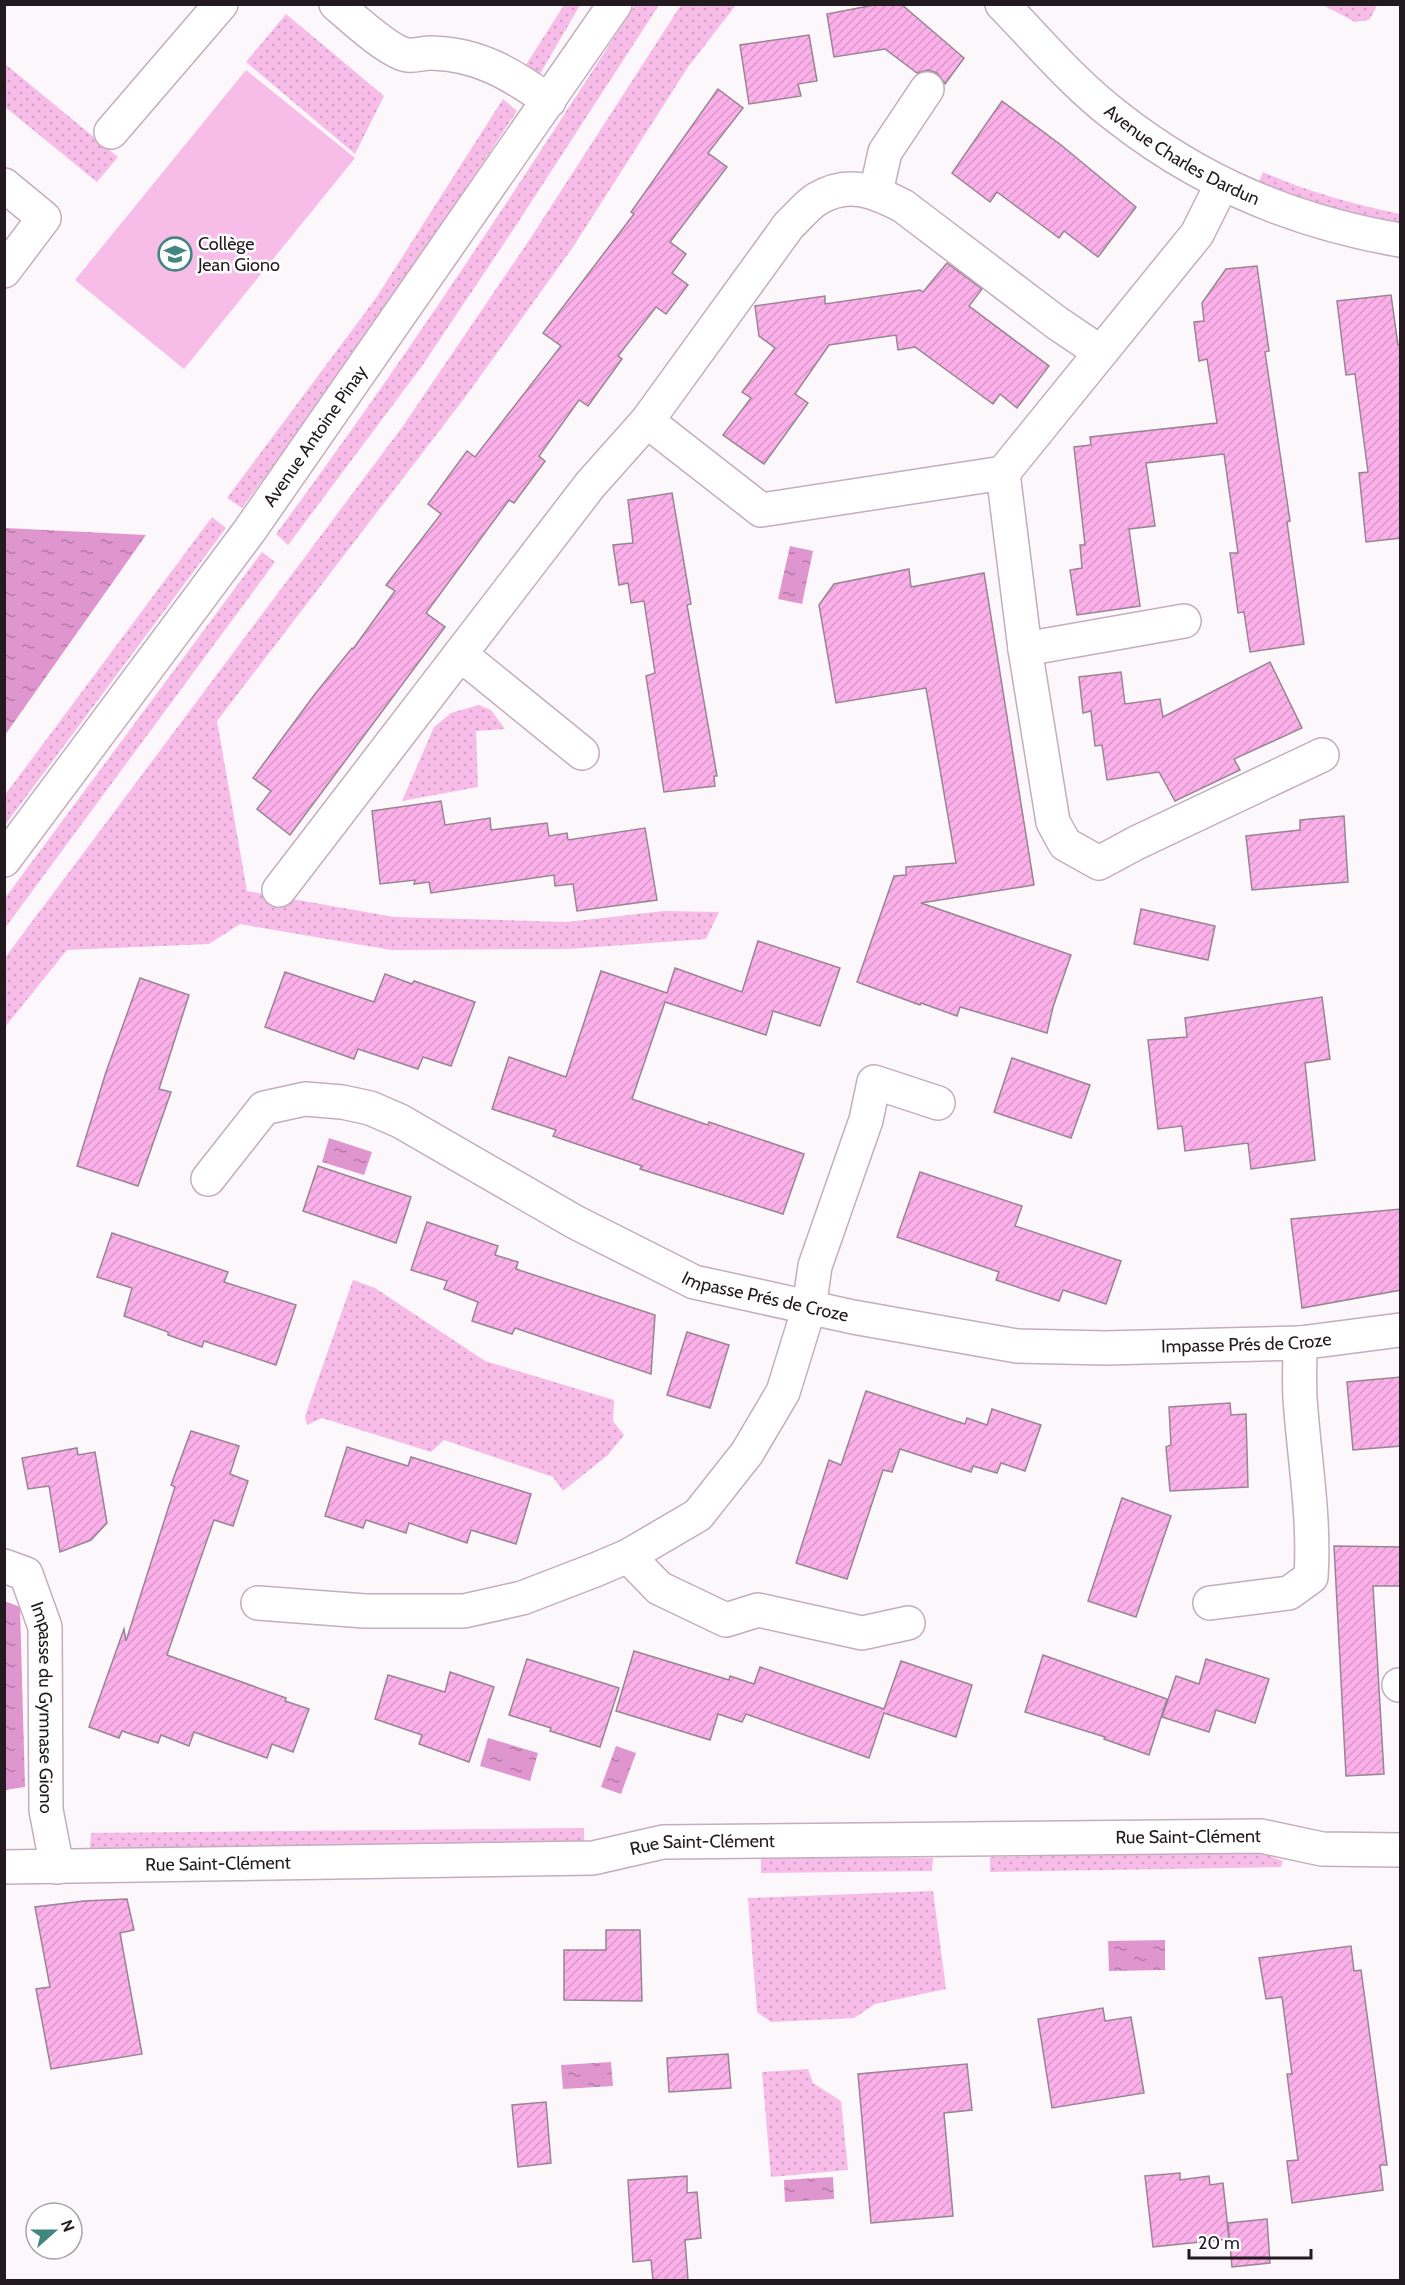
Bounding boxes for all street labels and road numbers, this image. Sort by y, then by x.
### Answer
street label: Avenue Charles Dardun [1100,100,1263,210]
street label: Avenue Antoine Pinay [259,361,372,511]
street label: Impasse Prés de Croze [678,1267,851,1327]
street label: Impasse Prés de Croze [1161,1328,1333,1358]
street label: Impasse du Gymnase Giono [26,1599,57,1814]
street label: Rue Saint-Clément [1115,1825,1261,1848]
street label: Rue Saint-Clément [628,1830,775,1860]
street label: Rue Saint-Clément [145,1852,291,1876]

